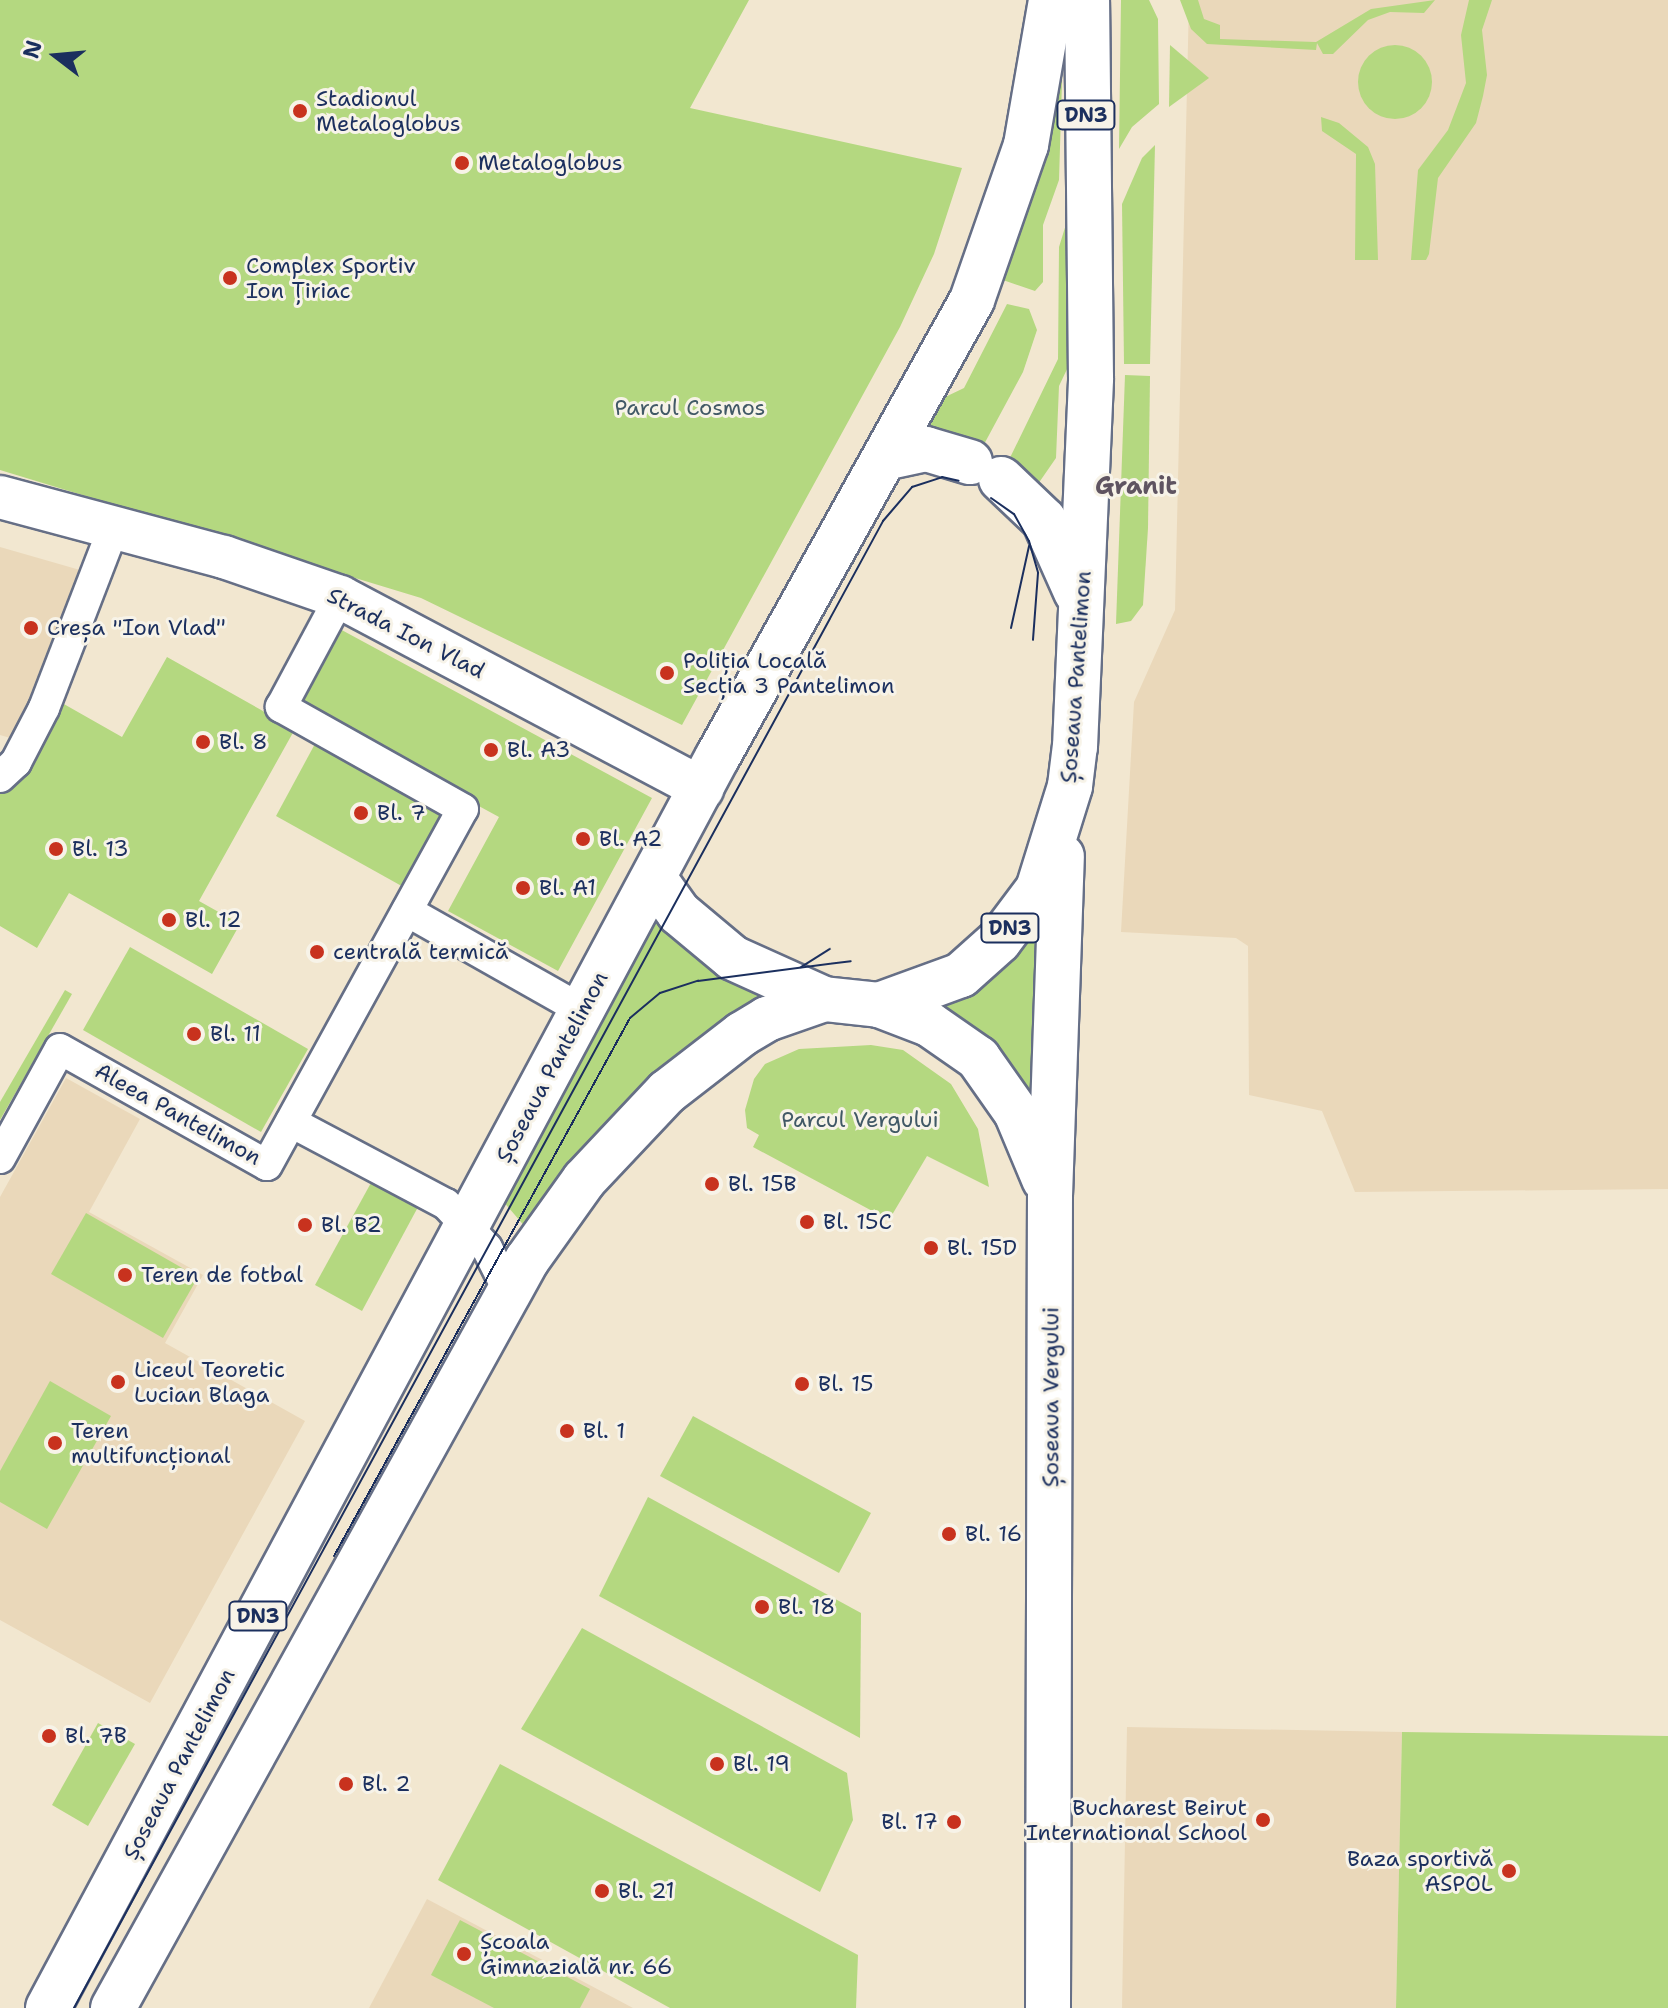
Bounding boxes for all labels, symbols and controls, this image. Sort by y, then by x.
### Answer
north arrow [16,16,96,96]
text: N [16,37,49,62]
place label: Stadionul Metaloglobus [316,85,461,136]
road number: DN3 [1056,99,1116,131]
marker: Stadionul Metaloglobus [291,102,309,120]
place label: Metaloglobus [478,150,623,176]
marker: Metaloglobus [453,154,471,172]
place label: Complex Sportiv Ion Țiriac [246,252,416,304]
marker: Complex Sportiv Ion Țiriac [221,269,239,287]
park label: Parcul Cosmos [614,395,766,421]
district label: Granit [1095,473,1177,501]
street label: Șoseaua Pantelimon [1055,570,1097,784]
street label: Strada Ion Vlad [323,582,489,684]
place label: Creșa "Ion Vlad" [47,615,226,641]
marker: Creșa "Ion Vlad" [22,619,40,637]
place label: Poliția Locală Secția 3 Pantelimon [683,647,895,698]
marker: Poliția Locală Secția 3 Pantelimon [658,664,676,682]
place label: Bl. 8 [219,729,268,755]
marker: Bl. 8 [194,733,212,751]
place label: Bl. A3 [507,737,570,763]
marker: Bl. A3 [482,741,500,759]
place label: Bl. 7 [377,800,426,826]
marker: Bl. 7 [352,804,370,822]
place label: Bl. A2 [599,826,662,852]
marker: Bl. A2 [574,830,592,848]
place label: Bl. 13 [72,836,129,862]
marker: Bl. 13 [47,840,65,858]
place label: Bl. A1 [539,875,596,901]
marker: Bl. A1 [514,879,532,897]
place label: Bl. 12 [185,907,242,933]
marker: Bl. 12 [160,911,178,929]
road number: DN3 [980,912,1040,944]
place label: centrală termică [333,939,509,965]
marker: centrală termică [308,943,326,961]
street label: Șoseaua Pantelimon [490,967,614,1167]
place label: Bl. 11 [210,1021,261,1047]
marker: Bl. 11 [185,1025,203,1043]
street label: Aleea Pantelimon [90,1057,266,1171]
park label: Parcul Vergului [781,1107,939,1133]
place label: Bl. 15B [728,1171,797,1197]
marker: Bl. 15B [703,1175,721,1193]
place label: Bl. 15C [823,1209,892,1235]
place label: Bl. B2 [321,1212,382,1238]
marker: Bl. 15C [798,1213,816,1231]
marker: Bl. B2 [296,1216,314,1234]
place label: Bl. 15D [947,1235,1017,1261]
marker: Bl. 15D [922,1239,940,1257]
place label: Teren de fotbal [141,1262,303,1288]
marker: Teren de fotbal [116,1266,134,1284]
street label: Șoseaua Vergului [1038,1307,1064,1487]
place label: Liceul Teoretic Lucian Blaga [134,1356,285,1408]
place label: Bl. 15 [818,1371,874,1397]
marker: Liceul Teoretic Lucian Blaga [109,1373,127,1391]
marker: Bl. 15 [793,1375,811,1393]
place label: Teren multifuncțional [71,1417,230,1468]
place label: Bl. 1 [583,1418,625,1444]
marker: Bl. 1 [558,1422,576,1440]
marker: Teren multifuncțional [46,1434,64,1452]
place label: Bl. 16 [965,1521,1022,1547]
marker: Bl. 16 [940,1525,958,1543]
place label: Bl. 18 [778,1594,835,1620]
marker: Bl. 18 [753,1598,771,1616]
road number: DN3 [228,1600,288,1632]
street label: Șoseaua Pantelimon [117,1664,241,1864]
place label: Bl. 7B [65,1723,127,1749]
marker: Bl. 7B [40,1727,58,1745]
place label: Bl. 19 [733,1751,790,1777]
marker: Bl. 19 [708,1755,726,1773]
place label: Bl. 2 [362,1771,411,1797]
marker: Bl. 2 [337,1775,355,1793]
place label: Bucharest Beirut International School [1026,1794,1247,1846]
place label: Bl. 17 [881,1809,938,1835]
marker: Bucharest Beirut International School [1254,1811,1272,1829]
marker: Bl. 17 [945,1813,963,1831]
place label: Baza sportivă ASPOL [1347,1845,1493,1896]
marker: Baza sportivă ASPOL [1500,1862,1518,1880]
place label: Bl. 21 [618,1878,675,1904]
marker: Bl. 21 [593,1882,611,1900]
place label: Școala Gimnazială nr. 66 [480,1928,672,1980]
marker: Școala Gimnazială nr. 66 [455,1945,473,1963]

